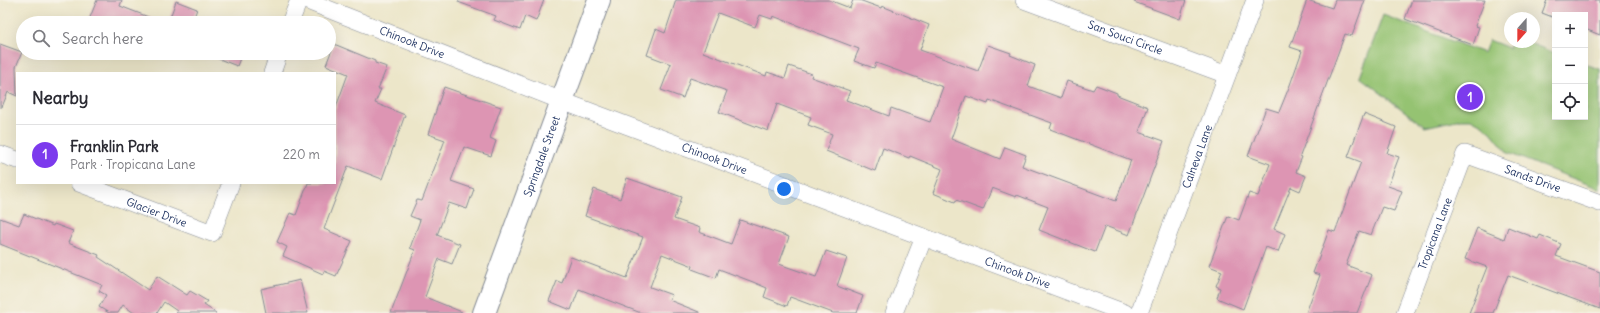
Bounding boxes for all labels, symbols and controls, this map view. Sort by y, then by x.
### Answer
north arrow [1504,12,1540,48]
map controls [1552,12,1588,120]
button: + [1552,12,1588,48]
search box [16,16,336,60]
street label: San Souci Circle [1086,17,1165,58]
street label: Chinook Drive [377,23,447,61]
icon: search [30,27,52,49]
text: Search here [62,29,143,48]
button: − [1552,48,1588,84]
pin: 1 [1457,82,1483,112]
button: locate [1552,84,1588,120]
text: Nearby [32,87,88,109]
street label: Springdale Street [520,114,563,199]
street label: Calneva Lane [1179,123,1215,190]
text: Franklin Park [70,137,159,156]
street label: Chinook Drive [680,140,749,177]
text: 1 [42,146,48,163]
text: 220 m [283,146,320,163]
text: Park · Tropicana Lane [70,156,196,173]
street label: Sands Drive [1503,162,1563,195]
your location [774,179,794,199]
street label: Glacier Drive [124,194,189,230]
street label: Tropicana Lane [1415,195,1455,271]
street label: Chinook Drive [983,254,1053,291]

